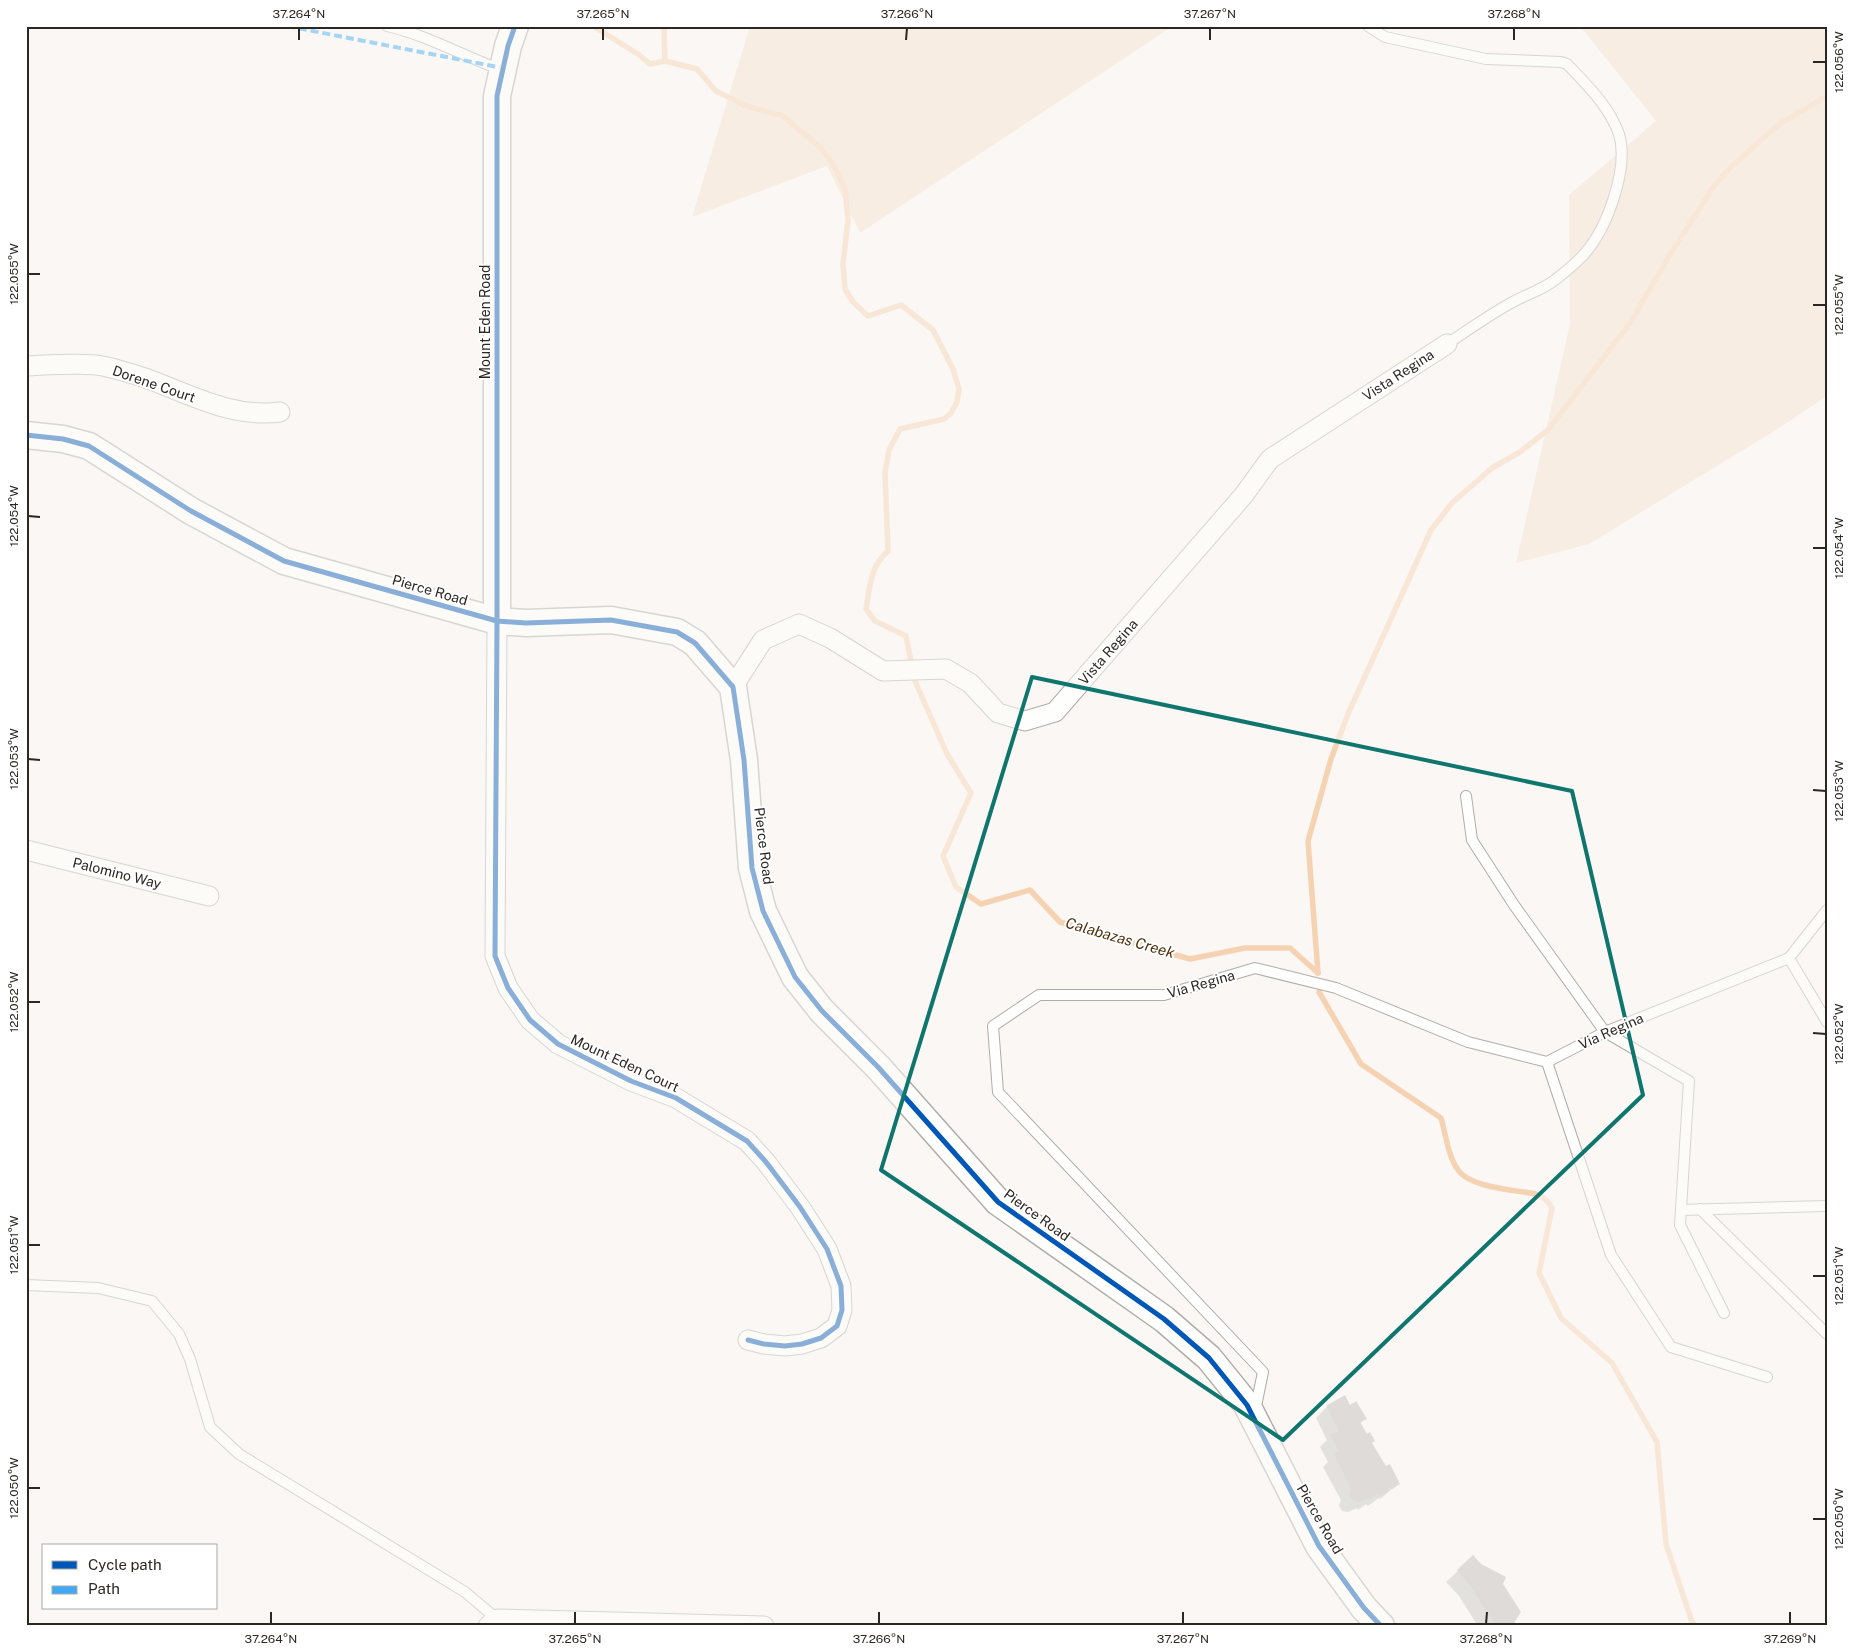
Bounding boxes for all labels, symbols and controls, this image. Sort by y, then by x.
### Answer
text: 37.264°N [273,7,325,21]
text: 37.265°N [577,7,629,21]
text: 37.266°N [881,7,933,21]
text: 37.267°N [1184,7,1236,21]
text: 37.268°N [1488,7,1540,21]
text: 122.056°W [1832,31,1846,93]
text: 122.055°W [7,243,21,305]
street label: Mount Eden Road [477,265,493,379]
text: 122.055°W [1832,274,1846,336]
street label: Vista Regina [1359,346,1437,404]
street label: Dorene Court [110,362,198,406]
text: 122.054°W [7,485,21,547]
text: 122.054°W [1832,517,1846,579]
street label: Pierce Road [390,572,470,608]
street label: Vista Regina [1075,616,1141,688]
text: 122.053°W [7,728,21,790]
text: 122.053°W [1832,760,1846,822]
street label: Pierce Road [751,806,777,886]
street label: Palomino Way [71,854,163,892]
water label: Calabazas Creek [1064,914,1177,961]
street label: Via Regina [1166,967,1236,1001]
text: 122.052°W [7,971,21,1033]
text: 122.052°W [1832,1003,1846,1065]
street label: Via Regina [1576,1010,1646,1052]
street label: Mount Eden Court [568,1031,682,1095]
street label: Pierce Road [1001,1186,1073,1244]
text: 122.051°W [7,1215,21,1274]
text: 122.051°W [1832,1246,1846,1305]
text: 122.050°W [7,1457,21,1519]
street label: Pierce Road [1294,1481,1346,1557]
text: 122.050°W [1832,1488,1846,1550]
legend [42,1544,218,1610]
text: Cycle path [88,1556,162,1573]
text: Path [88,1580,120,1597]
text: 37.264°N [245,1632,297,1646]
text: 37.265°N [549,1632,601,1646]
text: 37.266°N [853,1632,905,1646]
text: 37.267°N [1157,1632,1209,1646]
text: 37.268°N [1460,1632,1512,1646]
text: 37.269°N [1764,1632,1816,1646]

